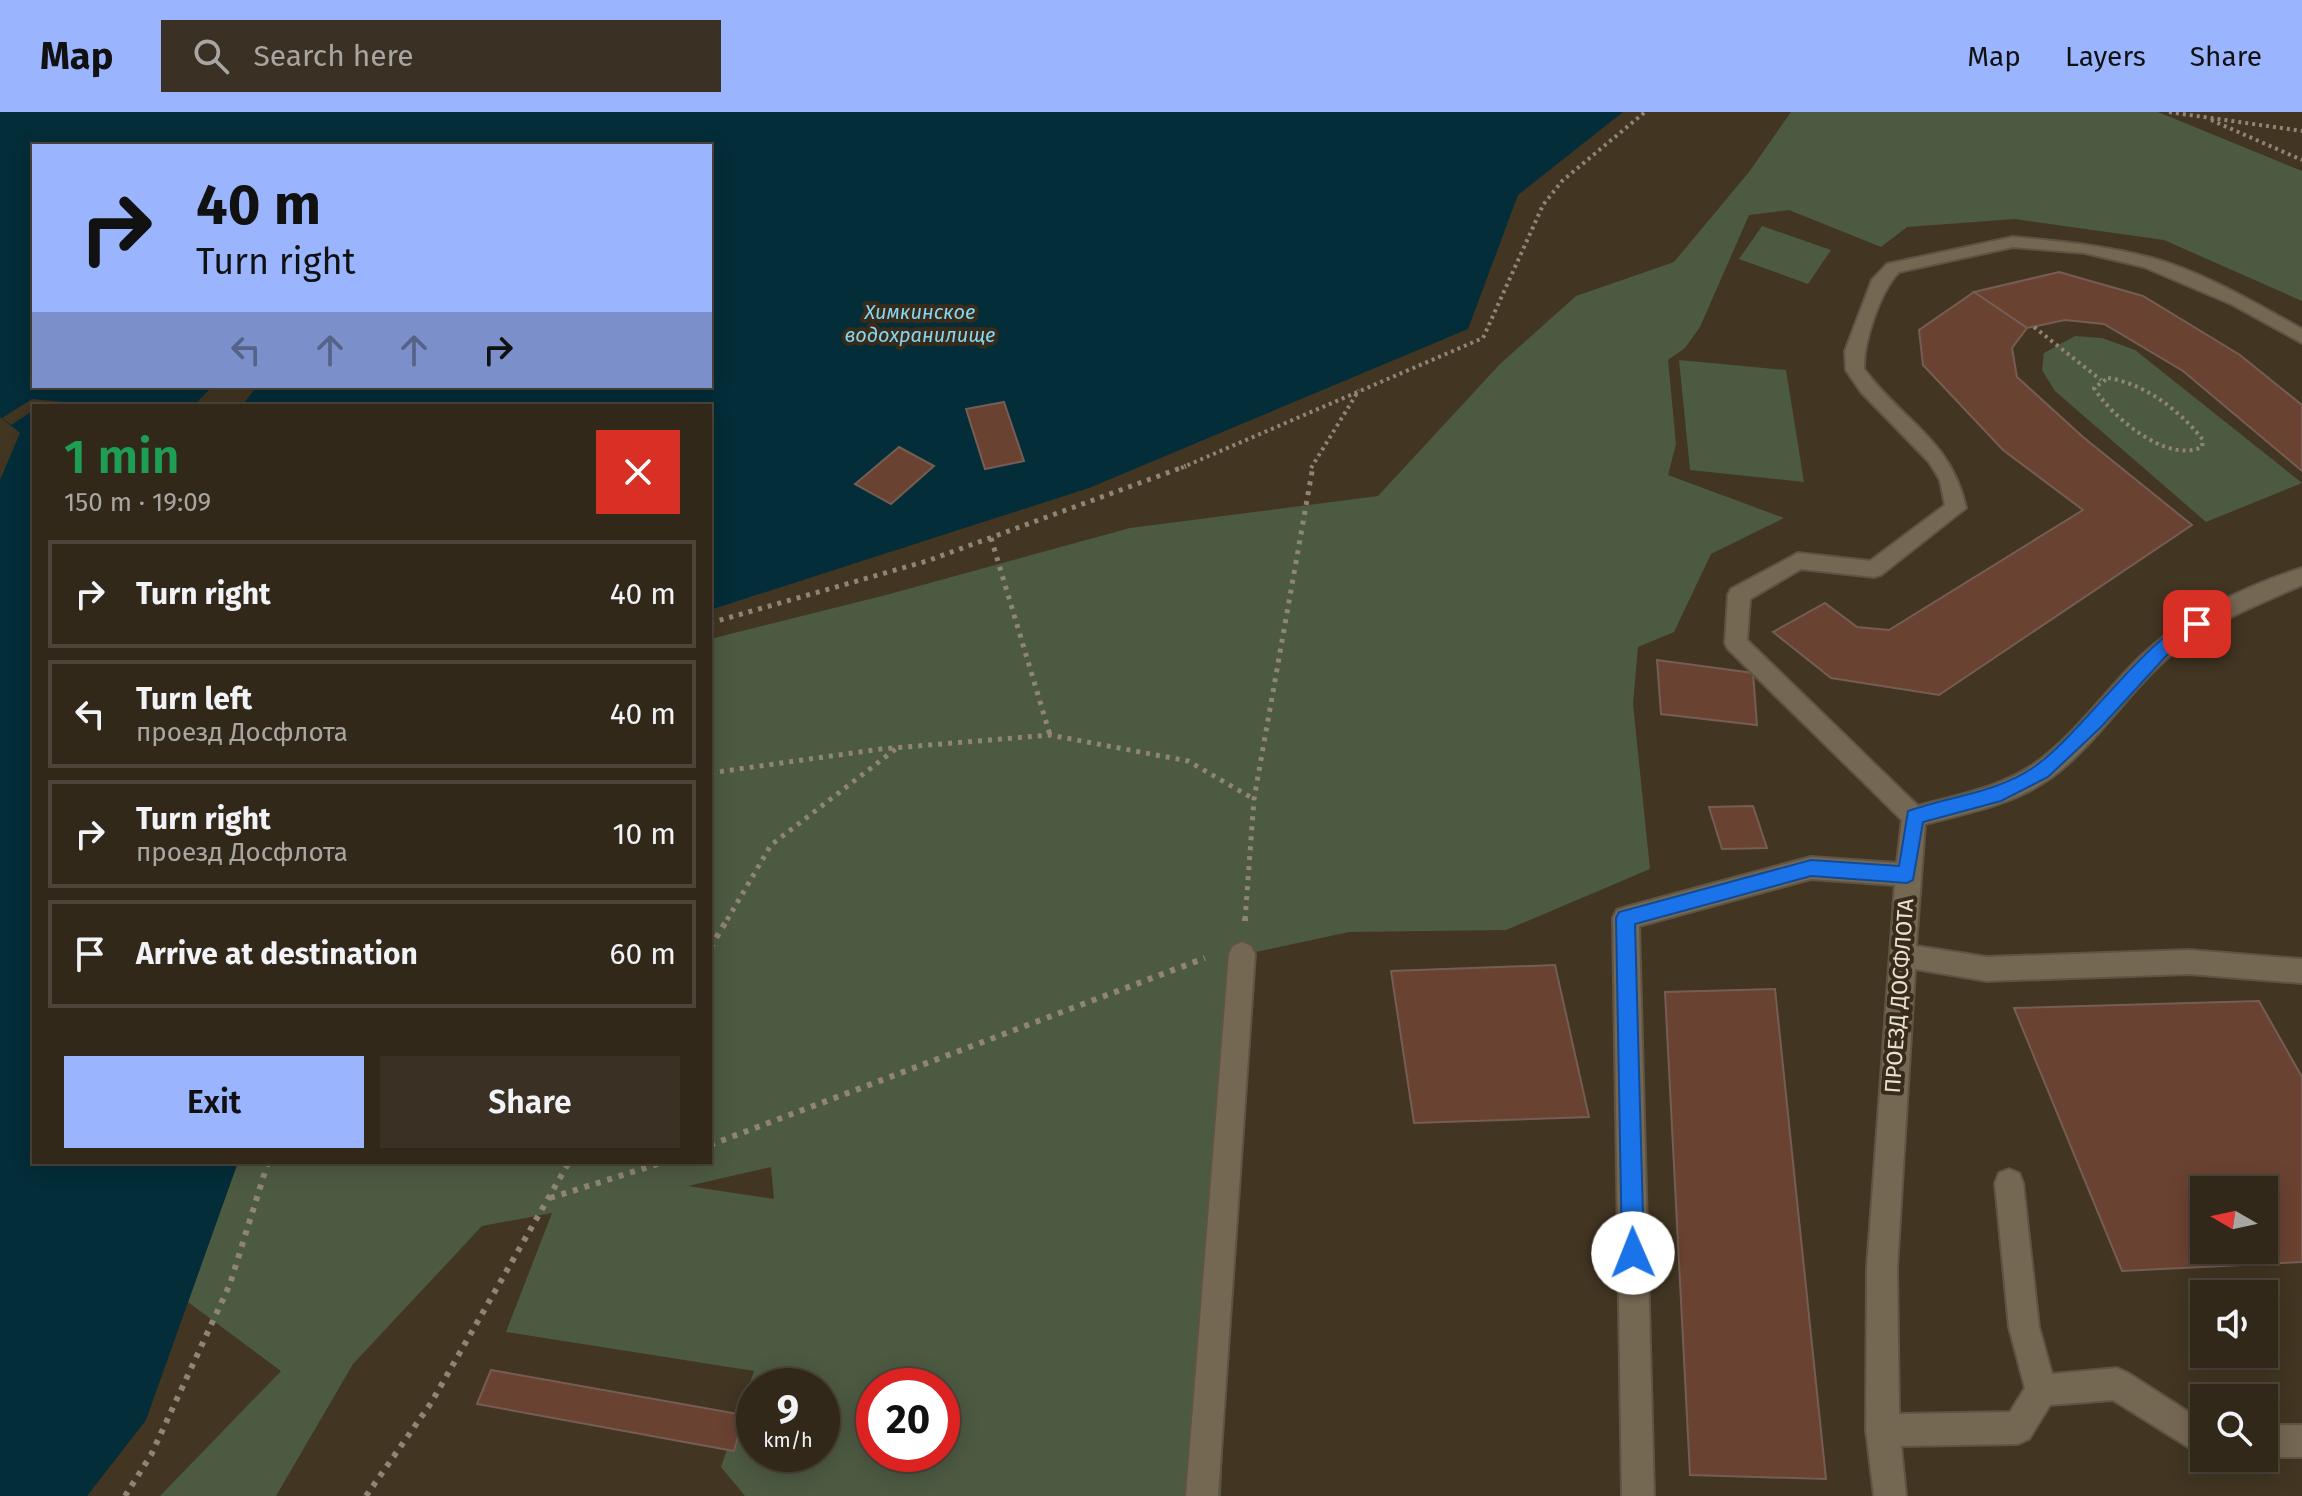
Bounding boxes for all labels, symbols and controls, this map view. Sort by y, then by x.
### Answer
search box [161,20,721,92]
text: Map [40,33,113,79]
icon: search [189,34,233,78]
text: Search here [253,38,414,74]
text: Map [1967,40,2021,73]
text: Layers [2065,40,2146,73]
text: Share [2190,40,2262,73]
text: 40 m [196,172,321,239]
icon: right [64,176,168,280]
text: Turn right [196,240,356,284]
water label: Химкинское водохранилище [845,300,995,347]
icon: left [224,328,268,372]
icon: ahead [308,328,352,372]
icon: ahead [392,328,436,372]
icon: right [476,328,520,372]
text: 1 min [64,428,180,486]
button: close [596,430,680,514]
text: 150 m · 19:09 [64,487,211,518]
icon: right [68,572,112,616]
text: Turn right [136,576,271,612]
text: 40 m [610,576,676,612]
pin [2163,590,2231,658]
icon: arrive [2175,602,2219,646]
text: Turn left [136,681,252,717]
icon: left [68,692,112,736]
text: 40 m [610,696,676,732]
text: проезд Досфлота [136,717,348,748]
text: Turn right [136,801,271,837]
icon: right [68,812,112,856]
text: 10 m [613,816,676,852]
text: проезд Досфлота [136,837,348,868]
street label: ПРОЕЗД ДОСФЛОТА [1879,897,1919,1094]
icon: arrive [68,932,112,976]
text: Arrive at destination [136,936,418,972]
text: 60 m [610,936,676,972]
button: Exit [64,1056,364,1148]
button: Share [380,1056,680,1148]
north arrow [2190,1176,2278,1264]
map controls [2190,1176,2278,1472]
position arrow [1591,1211,1675,1295]
button: sound [2190,1280,2278,1368]
speed limit sign: 20 [856,1368,960,1472]
button: search [2190,1384,2278,1472]
text: 9 [777,1386,799,1434]
text: km/h [763,1428,813,1452]

